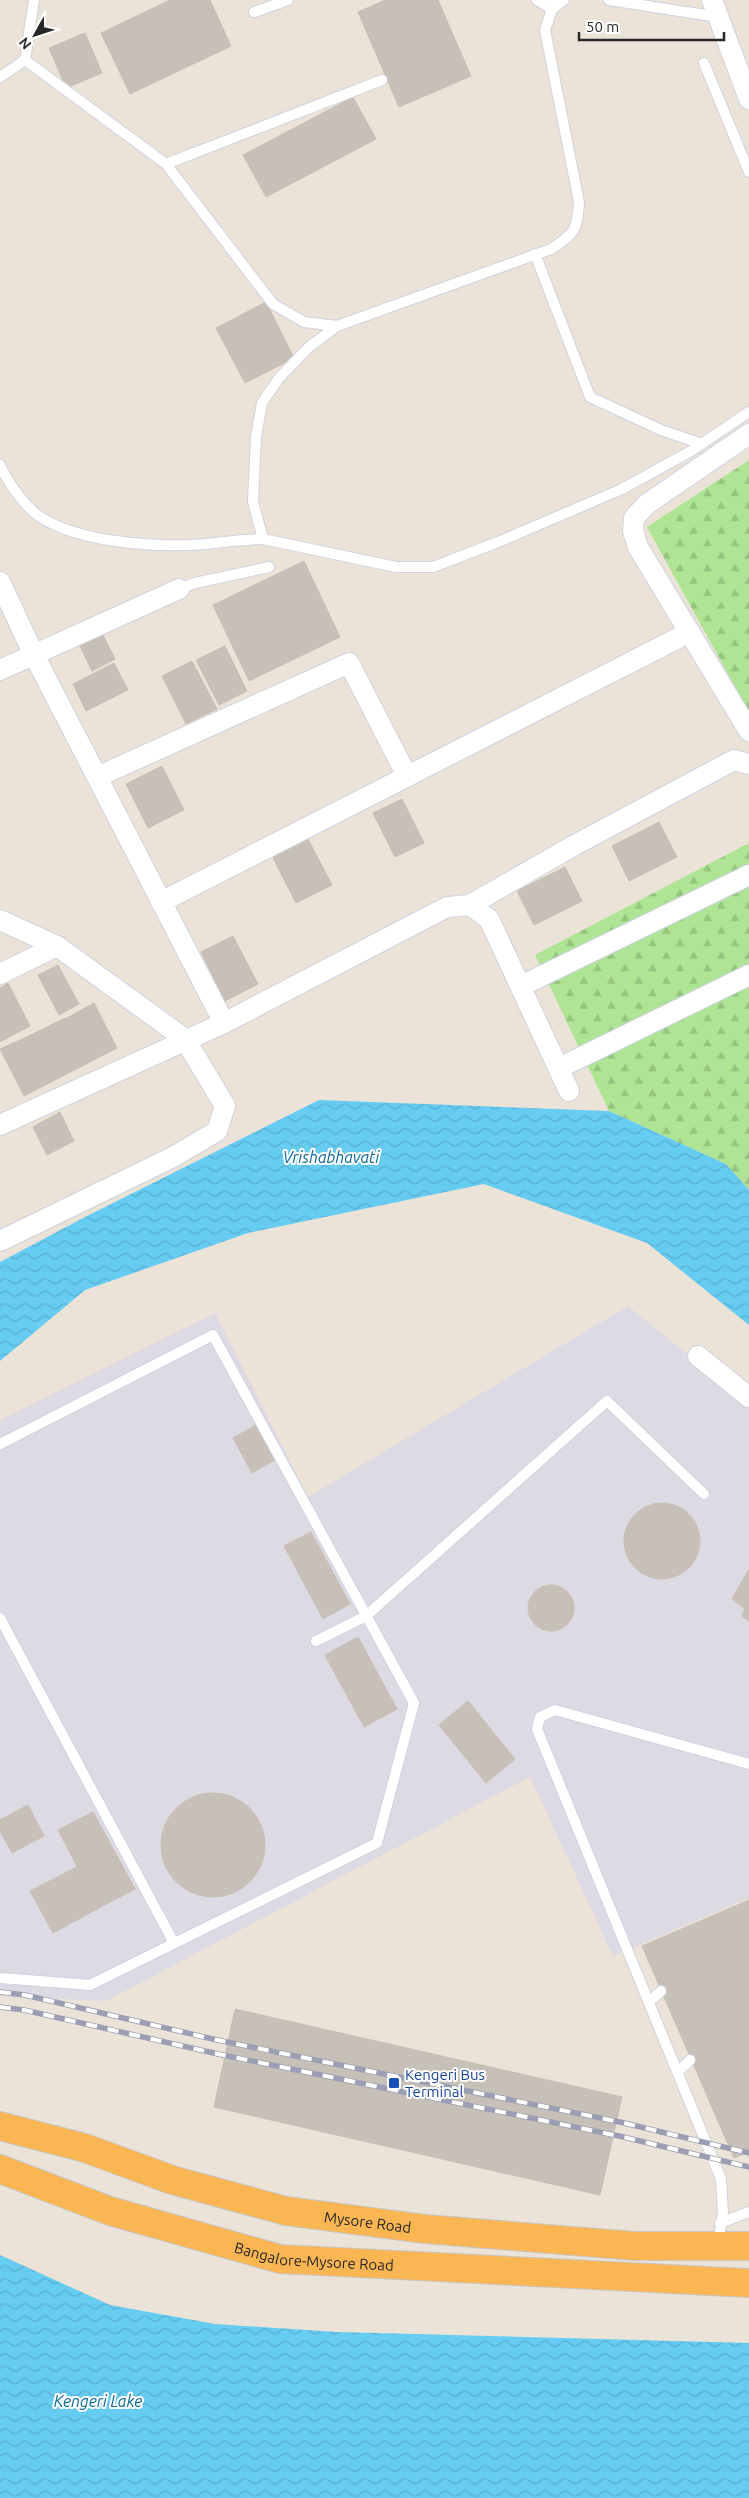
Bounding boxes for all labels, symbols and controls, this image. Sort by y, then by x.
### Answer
north arrow [10,10,60,60]
scale bar [579,10,724,42]
text: 50 m [586,18,619,35]
text: N [16,34,35,53]
water label: Vrishabhavati [283,1148,380,1166]
place label: Kengeri Bus Terminal [405,2066,485,2100]
marker: Kengeri Bus Terminal [387,2076,401,2090]
street label: Mysore Road [323,2208,412,2236]
street label: Bangalore-Mysore Road [233,2238,394,2273]
water label: Kengeri Lake [54,2392,142,2410]

